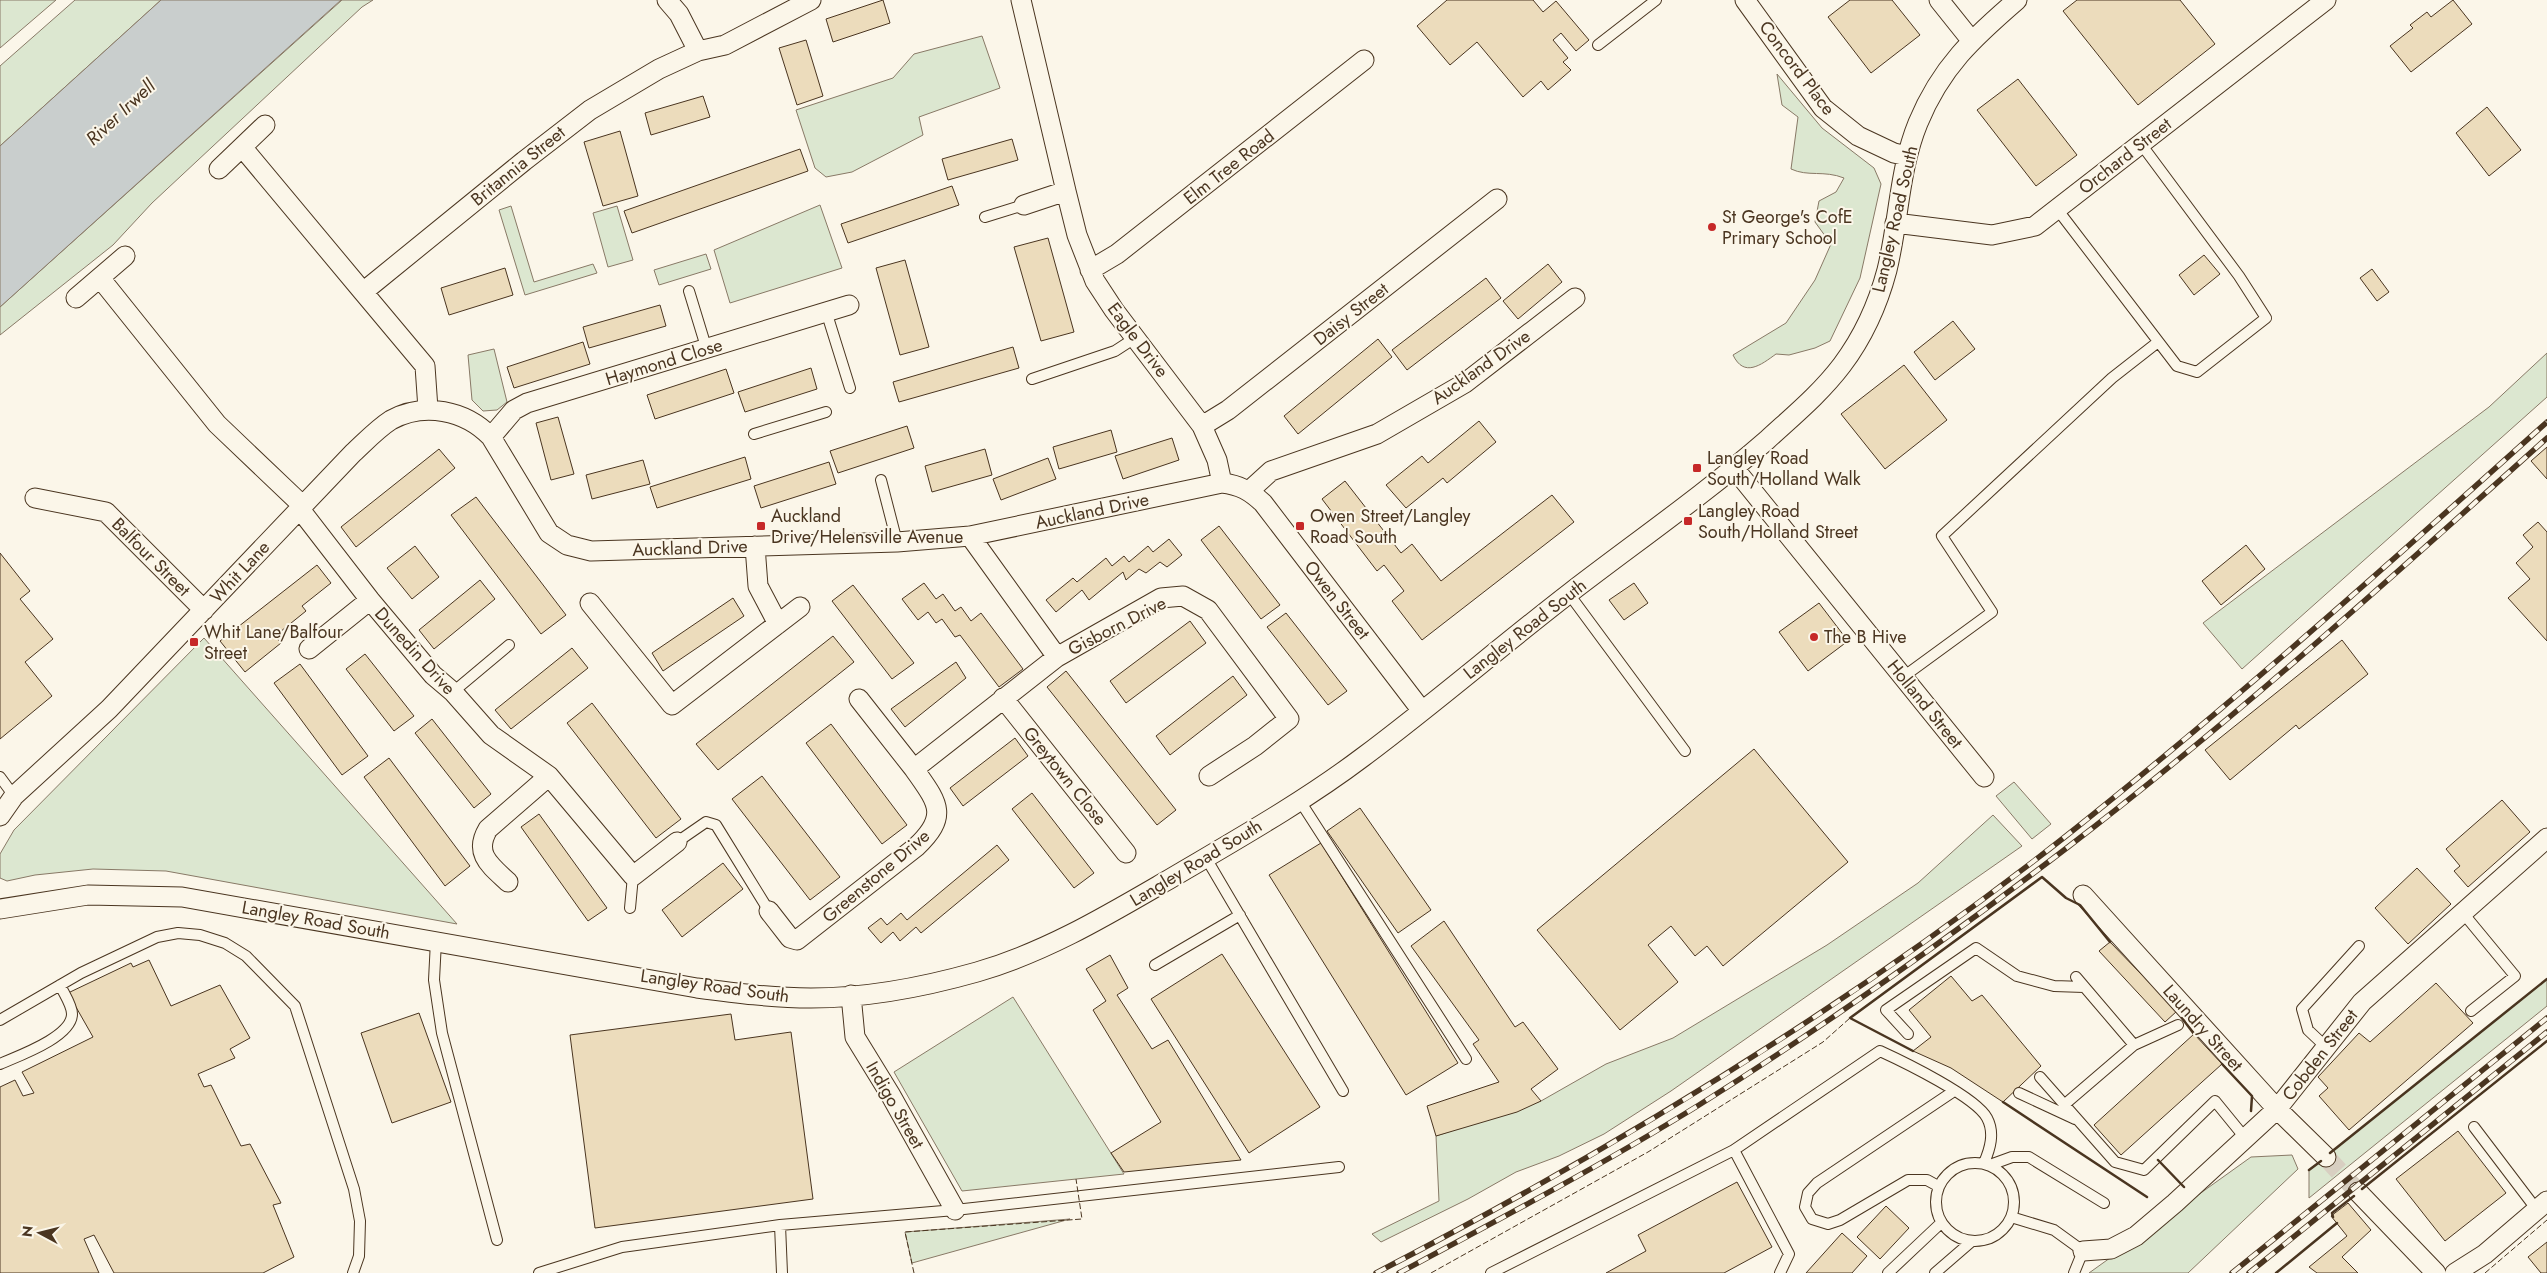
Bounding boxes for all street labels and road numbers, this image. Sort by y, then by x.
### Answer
street label: Concord Place [1753,15,1841,121]
street label: Orchard Street [2073,111,2178,201]
street label: Britannia Street [465,119,571,212]
street label: Elm Tree Road [1178,123,1280,211]
street label: Langley Road South [1865,143,1925,295]
street label: Daisy Street [1308,276,1395,352]
street label: Eagle Drive [1101,297,1175,383]
street label: Auckland Drive [1426,323,1536,411]
street label: Haymond Close [602,332,726,392]
street label: Auckland Drive [1033,486,1151,536]
street label: Balfour Street [106,512,197,603]
street label: Auckland Drive [632,533,748,563]
street label: Whit Lane [204,535,276,609]
street label: Owen Street [1298,555,1376,645]
street label: Langley Road South [1458,573,1592,685]
street label: Gisborn Drive [1063,590,1171,662]
street label: Dunedin Drive [368,601,462,701]
street label: Holland Street [1881,654,1969,755]
street label: Greytown Close [1017,721,1113,831]
street label: Langley Road South [1125,813,1267,913]
street label: Greenstone Drive [817,823,935,929]
street label: Langley Road South [240,894,392,946]
street label: Langley Road South [639,963,791,1009]
street label: Laundry Street [2157,979,2250,1078]
street label: Cobden Street [2276,1003,2364,1106]
street label: Indigo Street [859,1056,931,1154]

